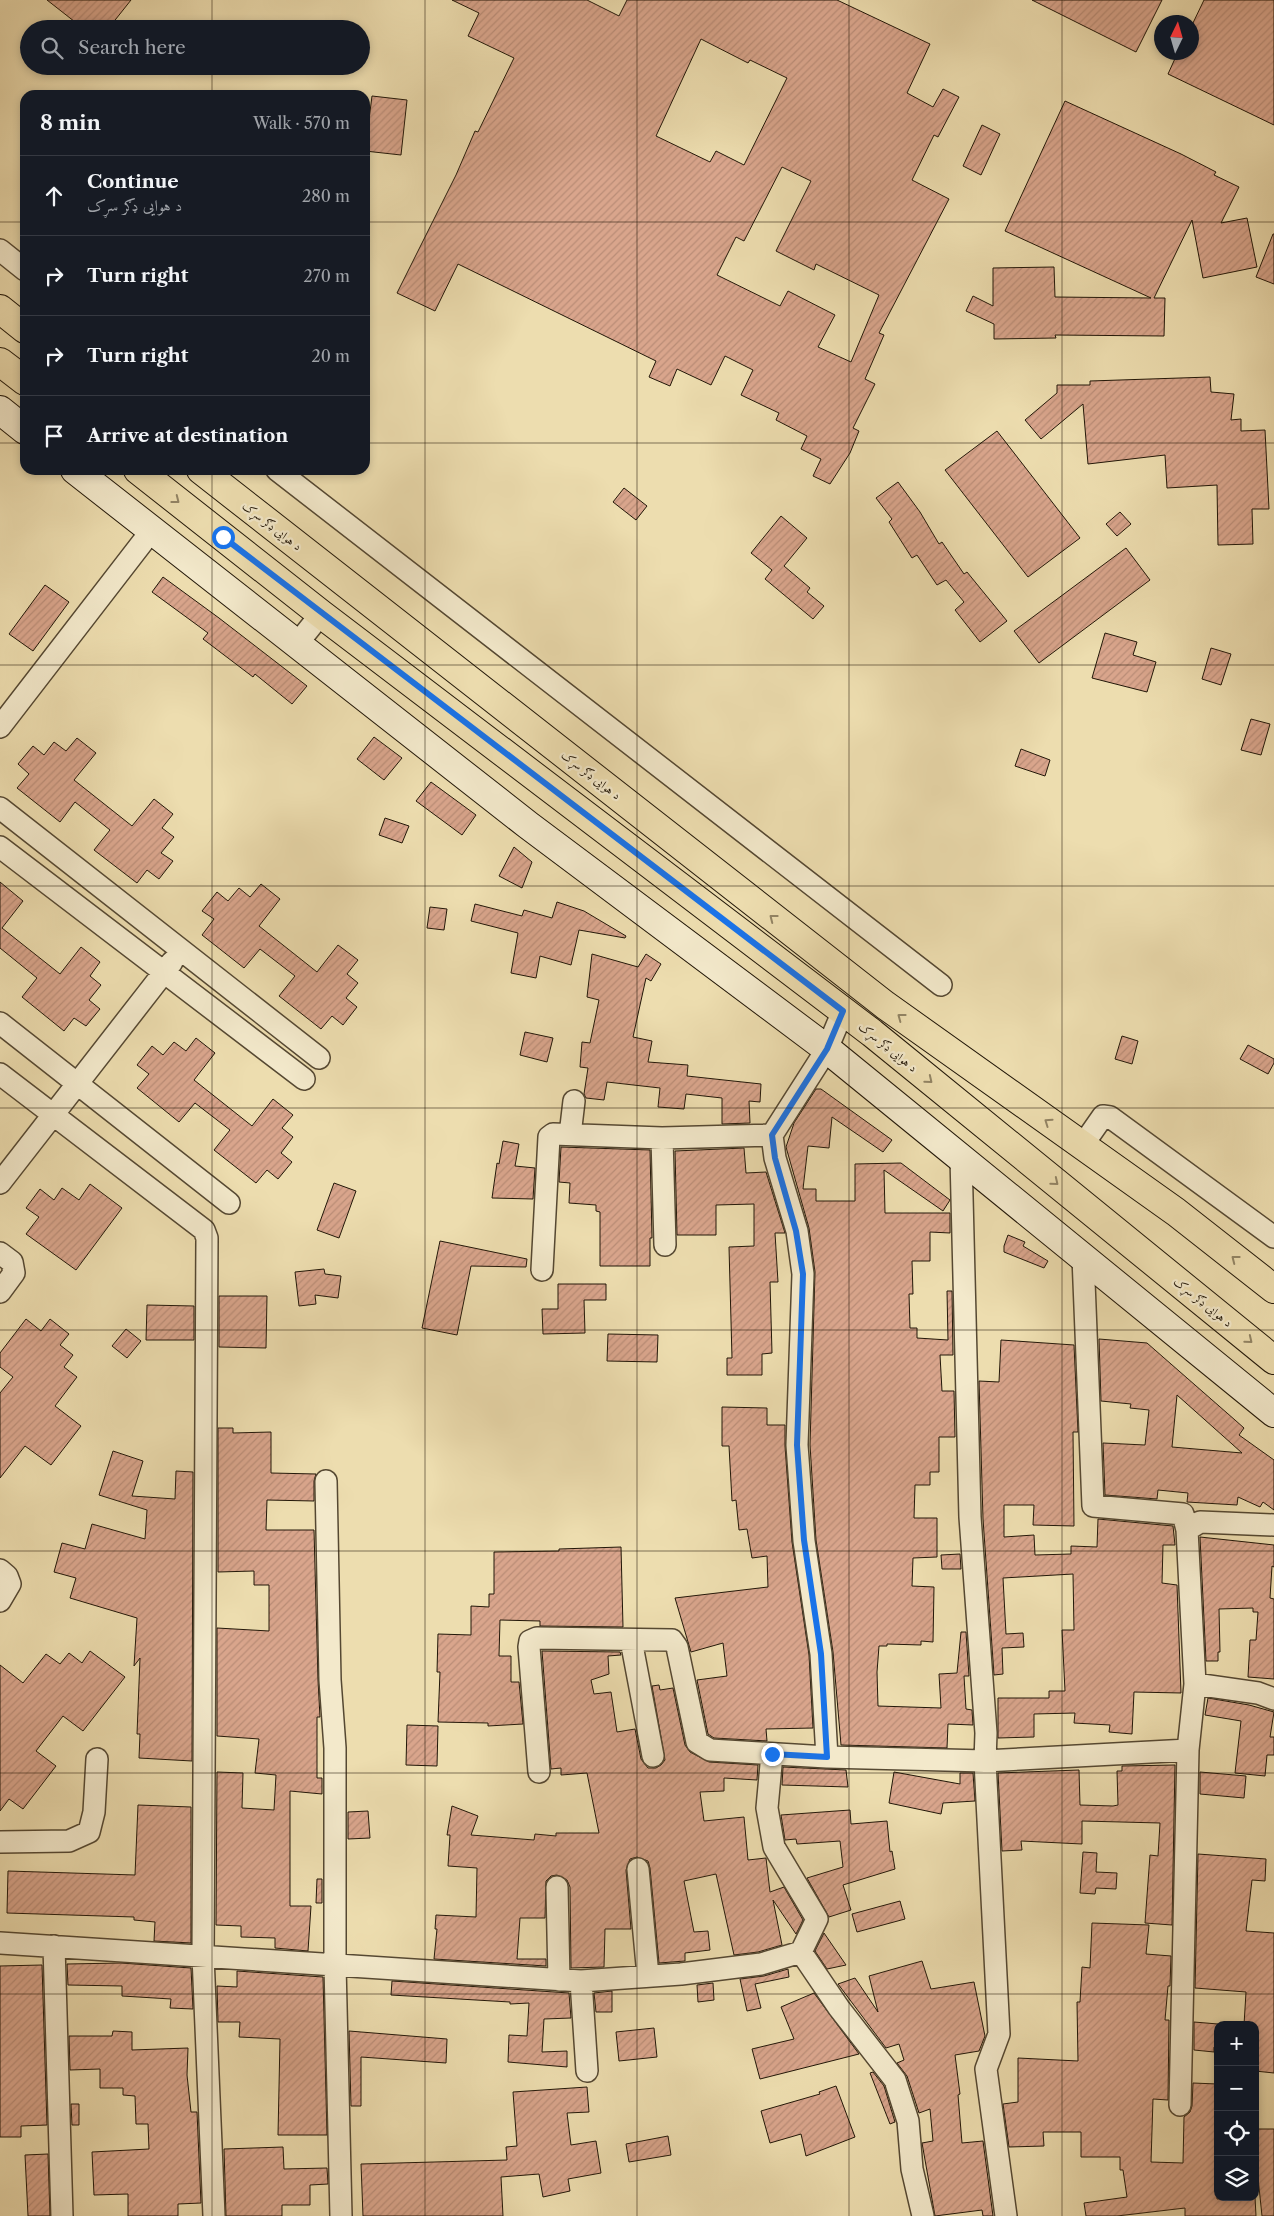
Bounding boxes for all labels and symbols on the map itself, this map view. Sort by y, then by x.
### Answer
north arrow [1154,15,1199,60]
one-way arrow [170,494,180,503]
street label: د هوایی ډګر سړک [238,498,305,556]
route start [212,526,235,549]
street label: د هوایی ډګر سړک [557,747,624,805]
one-way arrow [770,915,779,923]
one-way arrow [897,1014,907,1023]
street label: د هوایی ډګر سړک [854,1018,921,1077]
one-way arrow [923,1074,932,1082]
one-way arrow [1044,1119,1054,1128]
one-way arrow [1049,1177,1058,1185]
one-way arrow [1232,1255,1241,1264]
street label: د هوایی ډګر سړک [1169,1273,1236,1332]
one-way arrow [1243,1334,1252,1342]
route end [761,1743,784,1766]

